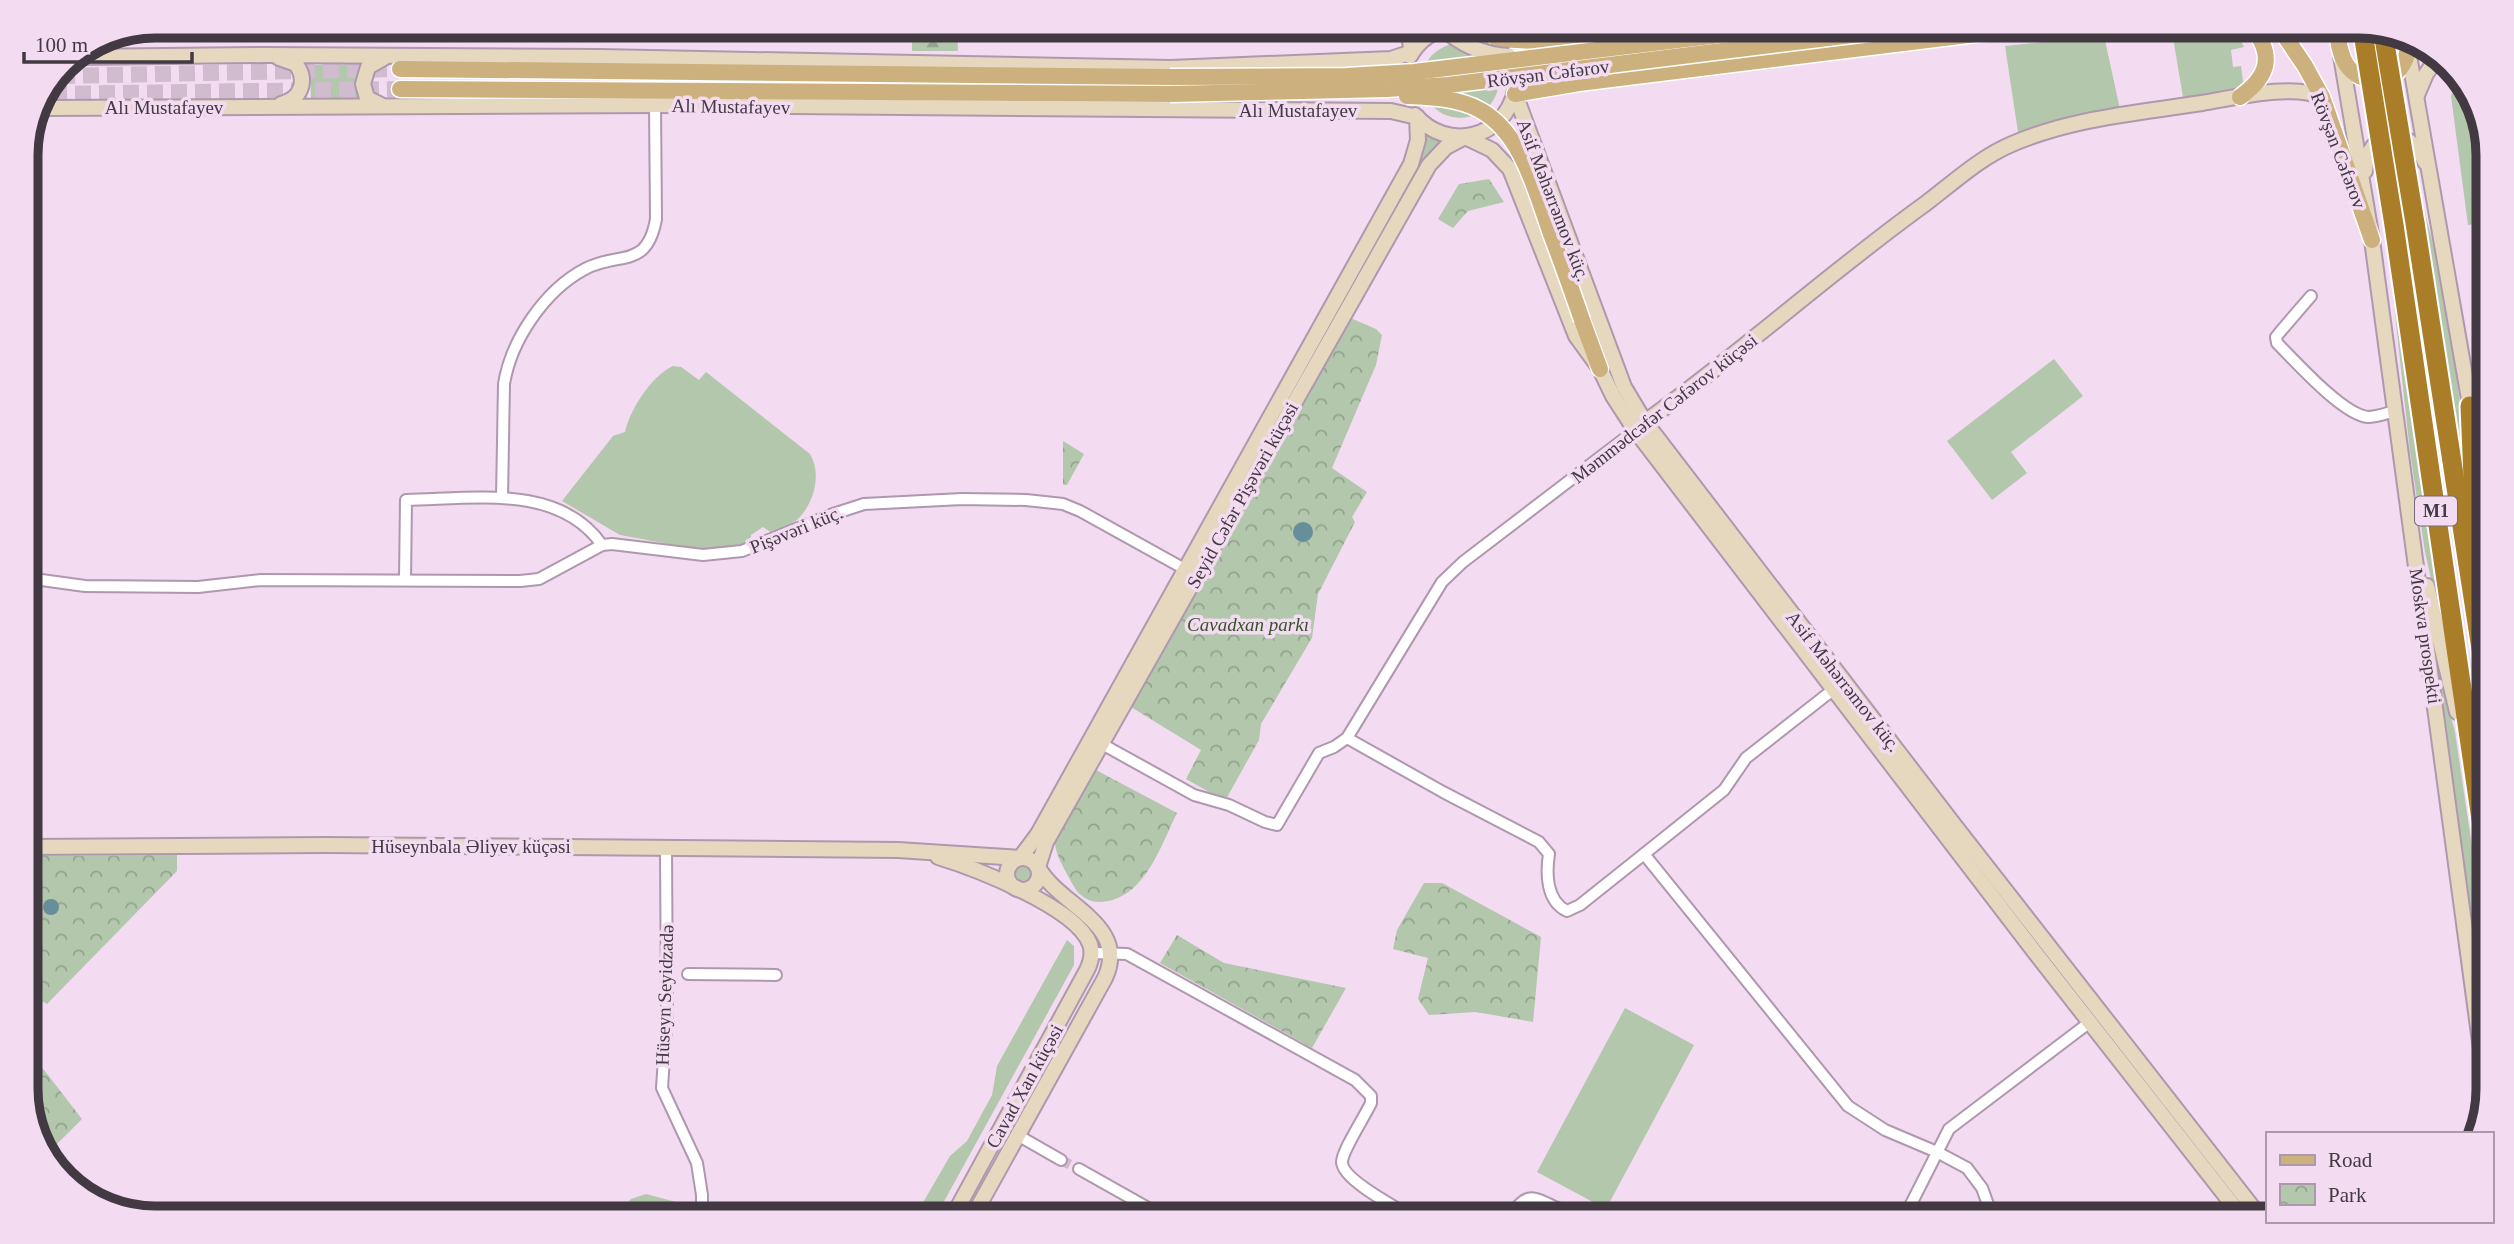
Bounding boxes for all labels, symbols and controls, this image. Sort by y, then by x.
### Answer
scale bar [24,21,192,65]
text: 100 m [35,33,88,57]
street label: Rövşən Cəfərov [1486,56,1611,91]
street label: Rövşən Cəfərov [2307,89,2371,212]
street label: Alı Mustafayev [671,95,791,118]
street label: Alı Mustafayev [105,97,224,118]
street label: Alı Mustafayev [1239,100,1358,121]
street label: Asif Məhərrəmov küç. [1513,116,1594,284]
street label: Məmmədcəfər Cəfərov küçəsi [1567,329,1761,487]
street label: Seyid Cəfər Pişəvəri küçəsi [1182,399,1302,592]
road number: M1 [2415,496,2457,526]
street label: Pişəvəri küç. [747,501,846,558]
street label: Moskva prospekti [2406,567,2445,705]
street label: Asif Məhərrəmov küç. [1782,607,1905,756]
park label: Cavadxan parkı [1187,614,1309,635]
street label: Hüseynbala Əliyev küçəsi [371,836,571,857]
street label: Hüseyn Seyidzadə [652,924,677,1066]
street label: Cavad Xan küçəsi [982,1021,1067,1152]
legend [2266,1132,2493,1223]
text: Road [2328,1148,2373,1172]
text: Park [2328,1183,2367,1207]

